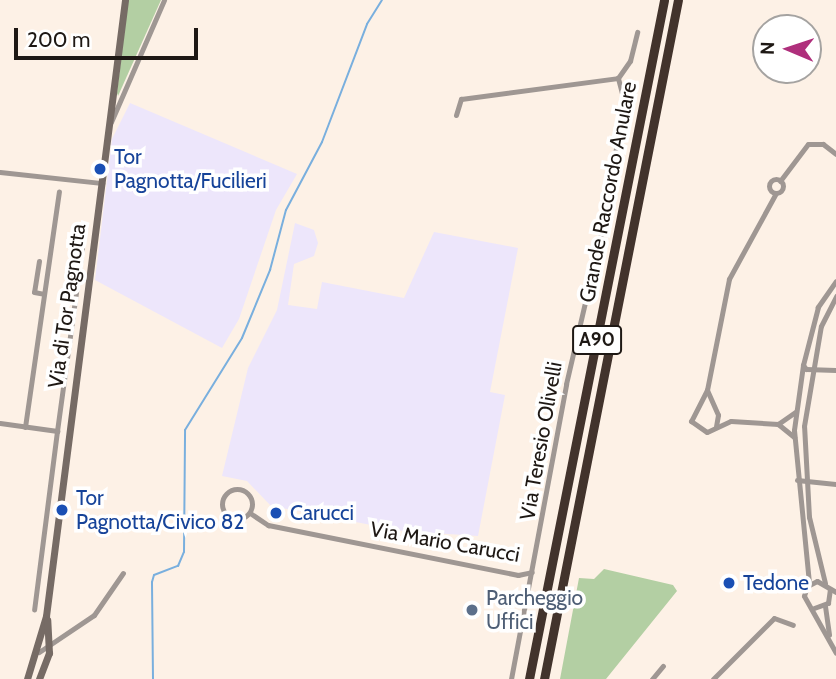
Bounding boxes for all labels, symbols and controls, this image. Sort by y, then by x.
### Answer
scale bar [18,14,201,58]
north arrow [752,14,822,84]
text: 200 m [27,27,90,52]
text: N [756,41,779,55]
street label: Grande Raccordo Anulare [574,79,642,305]
place label: Tor Pagnotta/Fucilieri [114,144,267,194]
marker: Tor Pagnotta/Fucilieri [92,161,108,177]
street label: Via di Tor Pagnotta [43,222,91,390]
road number: A90 [571,324,623,356]
street label: Via Teresio Olivelli [515,360,567,522]
place label: Tor Pagnotta/Civico 82 [76,485,244,535]
place label: Carucci [290,500,354,526]
marker: Tor Pagnotta/Civico 82 [54,502,70,518]
marker: Carucci [268,505,284,521]
street label: Via Mario Carucci [368,516,522,568]
place label: Tedone [743,570,809,596]
marker: Tedone [721,575,737,591]
place label: Parcheggio Uffici [486,585,583,635]
marker: Parcheggio Uffici [464,602,480,618]

